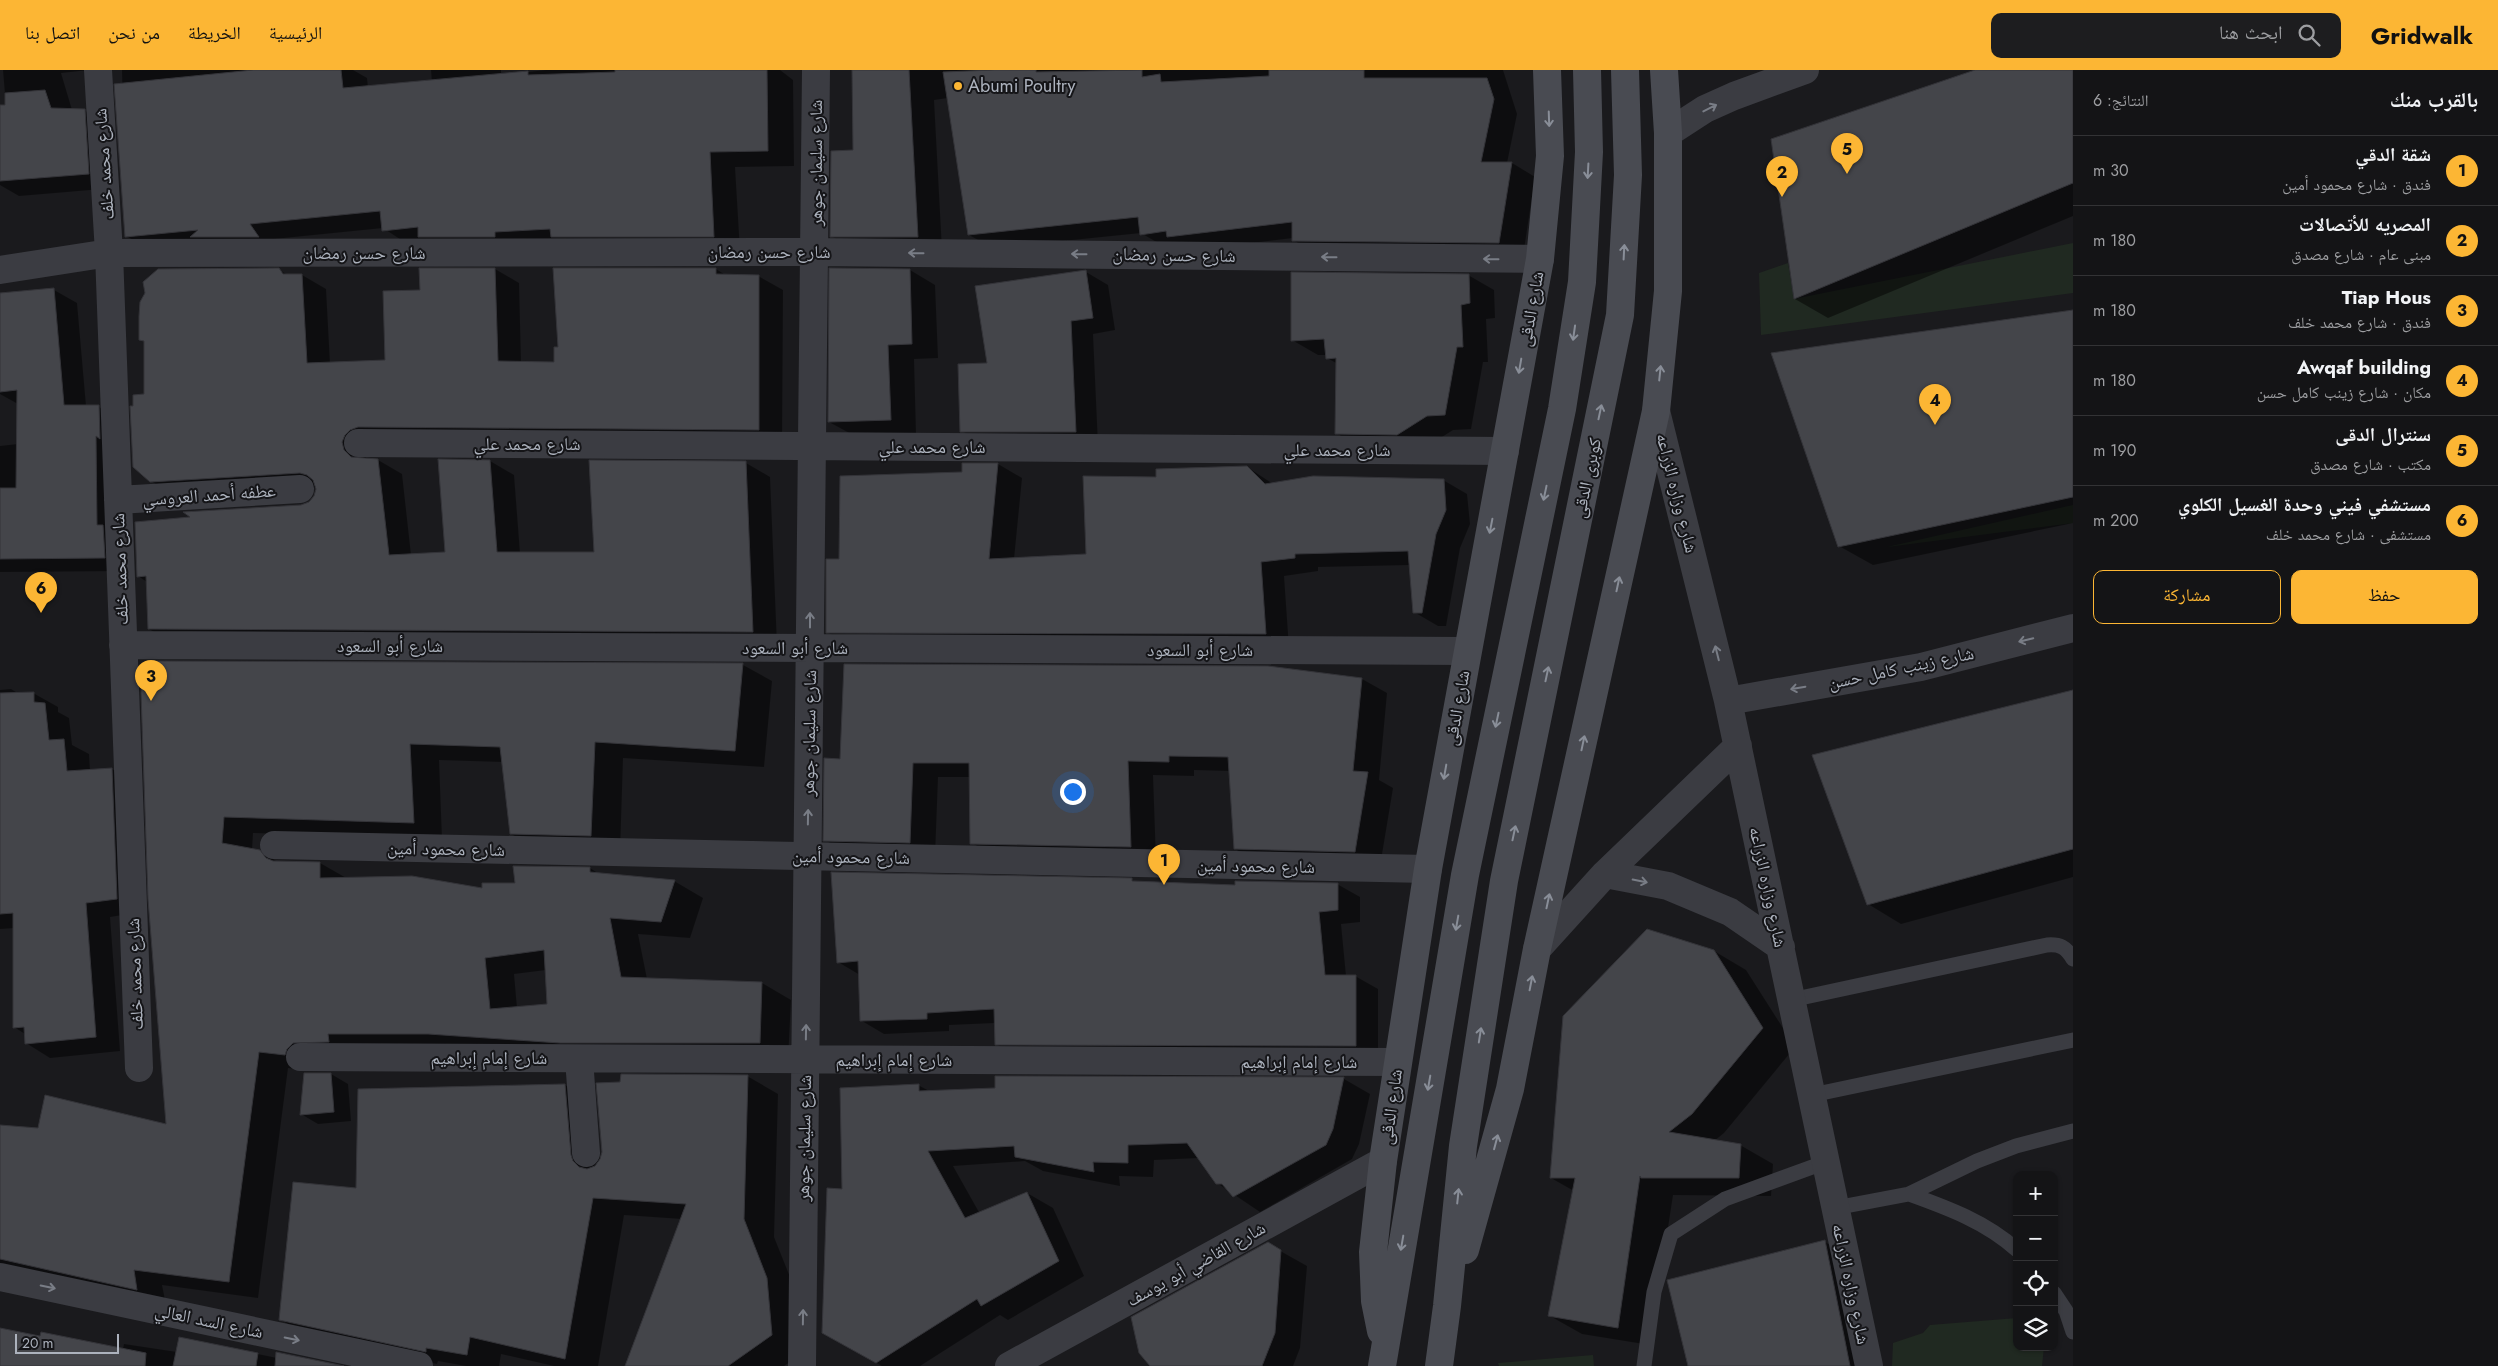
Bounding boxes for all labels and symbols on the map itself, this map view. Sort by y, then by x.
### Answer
place label: Abumi Poultry [968,73,1075,99]
marker: Abumi Poultry [952,80,964,92]
street label: شارع سليمان جوهر [803,100,829,227]
one-way arrow [1702,102,1717,112]
street label: شارع محمد خلف [87,107,121,221]
one-way arrow [1544,110,1554,126]
pin: 5 [1831,133,1863,174]
pin: 2 [1766,156,1798,197]
one-way arrow [1584,163,1593,179]
street label: شارع حسن رمضان [707,239,831,265]
street label: شارع حسن رمضان [302,240,426,266]
street label: شارع حسن رمضان [1112,241,1236,269]
one-way arrow [1619,244,1628,260]
one-way arrow [908,248,924,258]
one-way arrow [1071,250,1087,259]
one-way arrow [1321,252,1337,262]
one-way arrow [1483,254,1500,264]
street label: شارع الدقى [1512,269,1550,349]
one-way arrow [1569,325,1579,341]
one-way arrow [1515,358,1525,374]
one-way arrow [1655,366,1665,382]
pin: 4 [1919,384,1951,425]
one-way arrow [1596,405,1606,421]
street label: شارع وزاره الزراعه [1650,430,1704,556]
street label: شارع محمد علي [473,431,581,459]
street label: شارع محمد علي [878,434,986,462]
street label: كوبرى الدقى [1566,435,1608,520]
street label: شارع محمد علي [1283,437,1391,465]
street label: عطفه أحمد العروسي [142,477,277,514]
one-way arrow [1540,484,1549,500]
street label: شارع محمد خلف [105,513,135,625]
one-way arrow [1485,518,1495,534]
pin: 6 [25,572,57,613]
one-way arrow [1614,576,1623,592]
one-way arrow [805,612,815,628]
street label: شارع أبو السعود [337,633,443,659]
street label: شارع أبو السعود [742,635,848,661]
one-way arrow [2018,636,2034,645]
street label: شارع أبو السعود [1147,637,1253,663]
street label: شارع زينب كامل حسن [1826,640,1976,696]
one-way arrow [1712,646,1721,662]
pin: 3 [135,660,167,701]
one-way arrow [1543,667,1552,683]
street label: شارع الدقى [1438,668,1476,748]
street label: شارع سليمان جوهر [795,669,823,798]
one-way arrow [1791,684,1807,694]
one-way arrow [1492,712,1501,728]
one-way arrow [1579,735,1588,751]
one-way arrow [1440,764,1450,780]
your location [1060,779,1086,805]
one-way arrow [803,810,813,826]
street label: شارع وزاره الزراعه [1743,824,1793,950]
one-way arrow [1510,826,1520,842]
street label: شارع محمود أمين [387,835,505,863]
street label: شارع محمود أمين [792,843,910,871]
pin: 1 [1148,844,1180,885]
street label: شارع محمود أمين [1197,852,1315,880]
one-way arrow [1631,876,1647,886]
one-way arrow [1544,894,1553,910]
one-way arrow [1451,915,1461,931]
street label: شارع محمد خلف [120,918,150,1030]
one-way arrow [1526,975,1536,991]
one-way arrow [801,1025,811,1041]
one-way arrow [1476,1027,1486,1043]
street label: شارع إمام إبراهيم [431,1045,547,1071]
street label: شارع إمام إبراهيم [836,1047,952,1073]
street label: شارع إمام إبراهيم [1241,1049,1357,1075]
street label: شارع الدقى [1373,1067,1409,1147]
street label: شارع سليمان جوهر [790,1074,818,1203]
one-way arrow [1424,1075,1434,1091]
one-way arrow [1492,1134,1501,1150]
one-way arrow [1453,1188,1463,1204]
street label: شارع القاضي أبو يوسف [1122,1215,1271,1314]
street label: شارع وزاره الزراعه [1826,1221,1876,1347]
one-way arrow [1397,1235,1407,1251]
one-way arrow [39,1283,55,1292]
street label: شارع السد العالي [152,1297,265,1347]
one-way arrow [798,1310,807,1326]
scale bar [15,1331,119,1354]
one-way arrow [284,1335,300,1344]

